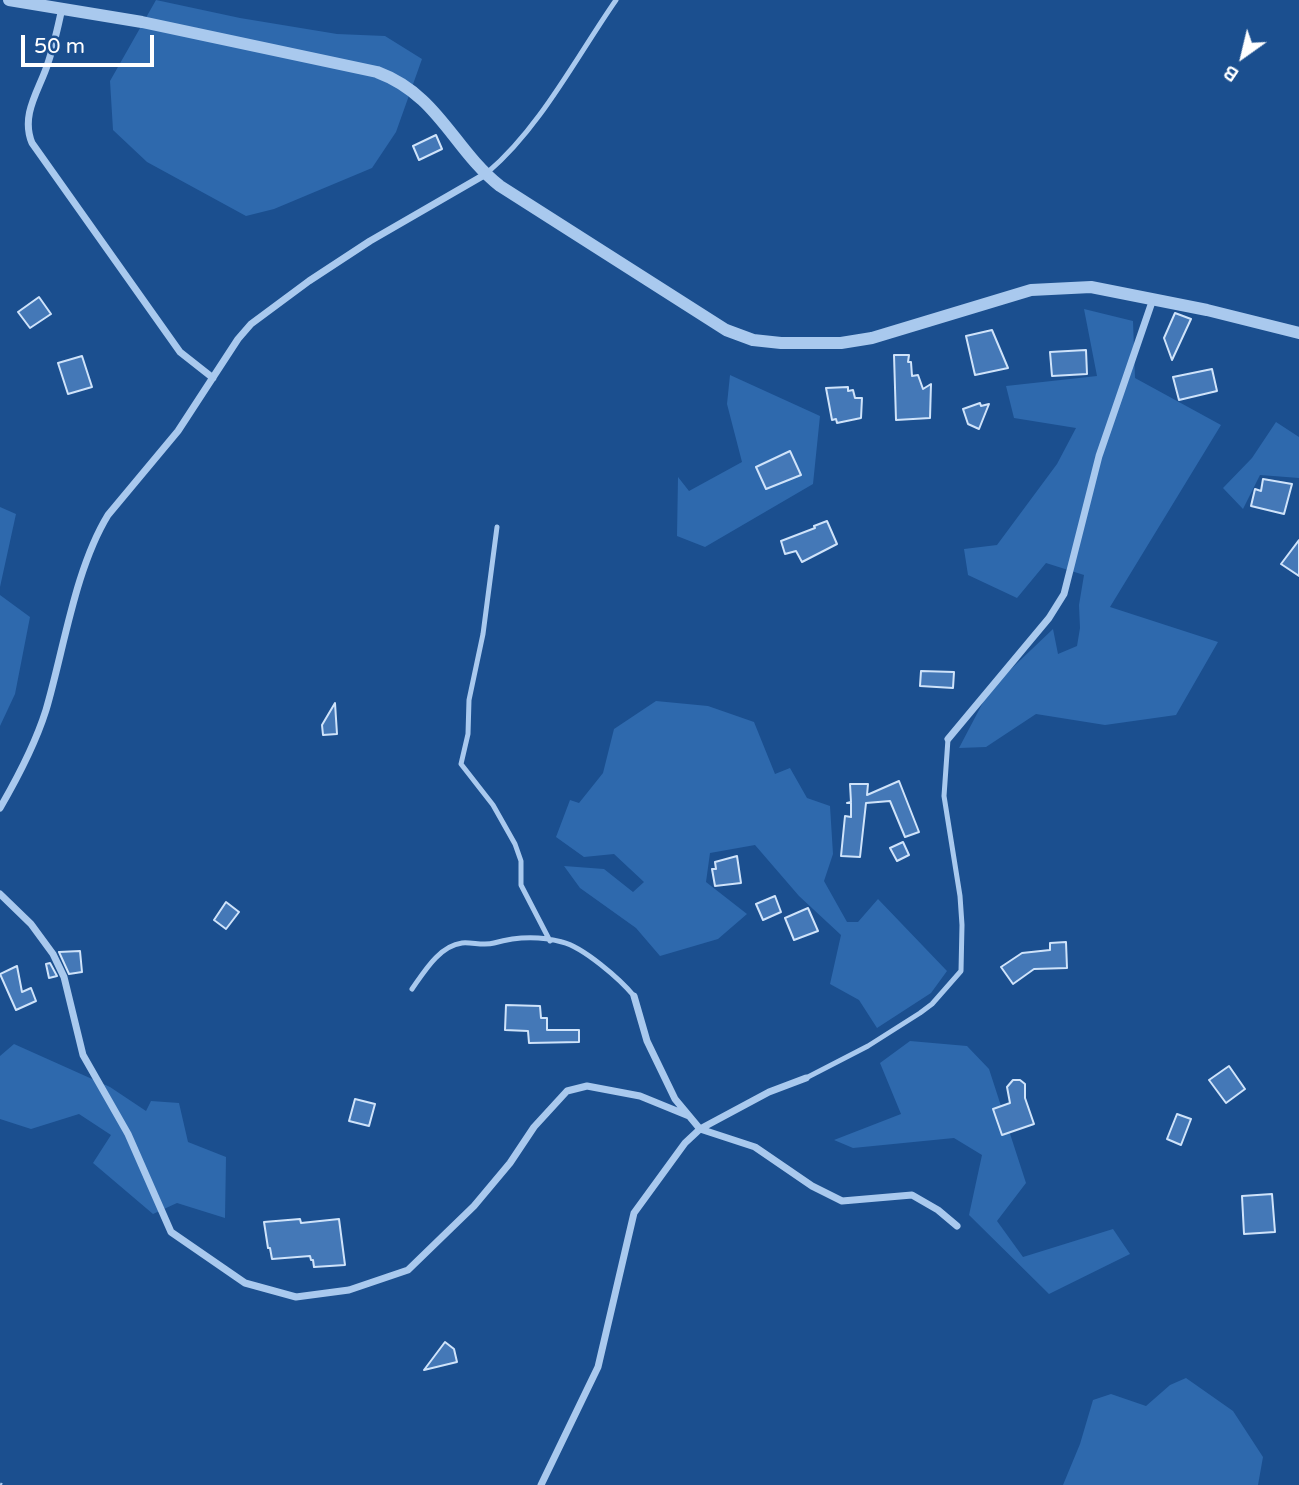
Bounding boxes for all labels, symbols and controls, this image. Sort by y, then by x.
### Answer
scale bar [24,21,158,65]
north arrow [1208,21,1278,91]
text: 50 m [34,34,85,59]
text: B [1220,61,1243,86]

